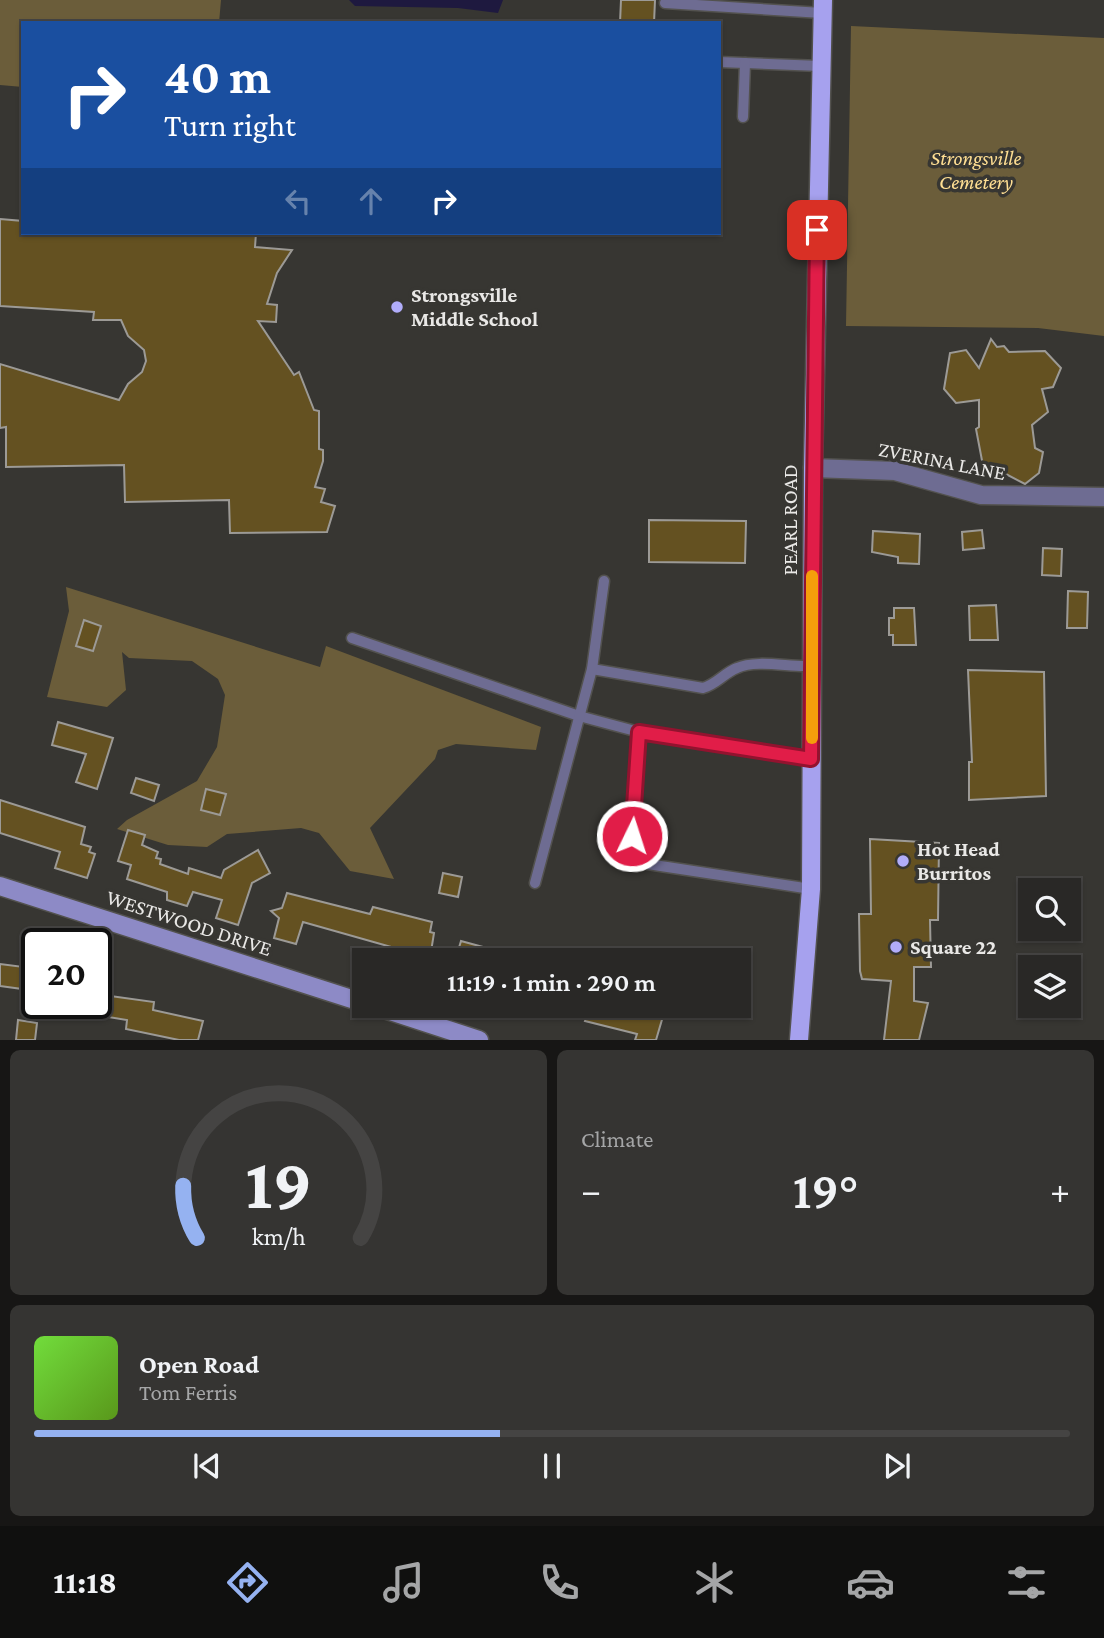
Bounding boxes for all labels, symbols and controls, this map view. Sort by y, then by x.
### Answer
icon: right [49,49,140,140]
text: 40 m [164,49,271,104]
text: Turn right [164,107,296,143]
park label: Strongsville Cemetery [931,146,1021,194]
icon: left [279,182,317,220]
icon: ahead [352,182,390,220]
icon: right [425,182,463,220]
pin [787,200,847,260]
icon: arrive [798,211,836,249]
place label: Strongsville Middle School [411,283,538,331]
marker: Strongsville Middle School [389,299,405,315]
street label: ZVERINA LANE [876,437,1008,485]
street label: PEARL ROAD [778,464,802,576]
position arrow [595,799,669,873]
place label: Hot Head Burritos [917,837,1000,885]
marker: Hot Head Burritos [895,853,911,869]
map controls [1018,878,1081,1018]
button: search [1018,878,1081,941]
street label: WESTWOOD DRIVE [103,885,275,961]
speed limit sign: 20 [21,928,112,1019]
place label: Square 22 [910,935,997,959]
marker: Square 22 [888,939,904,955]
button: layers [1018,955,1081,1018]
text: 11:19 · 1 min · 290 m [447,968,656,997]
text: Climate [581,1126,653,1152]
text: 19 [245,1144,312,1225]
text: 19° [793,1161,858,1219]
text: − [581,1169,601,1211]
text: + [1050,1169,1070,1211]
text: km/h [252,1223,305,1250]
text: Open Road [139,1350,259,1379]
text: Tom Ferris [139,1379,237,1405]
icon: previous [188,1447,226,1485]
icon: pause [533,1447,571,1485]
icon: next [878,1447,916,1485]
icon: directions [223,1558,272,1607]
icon: music [379,1558,428,1607]
icon: phone [535,1558,584,1607]
icon: climate [690,1558,739,1607]
icon: car [846,1558,895,1607]
icon: filters [1002,1558,1051,1607]
text: 11:18 [53,1564,117,1600]

